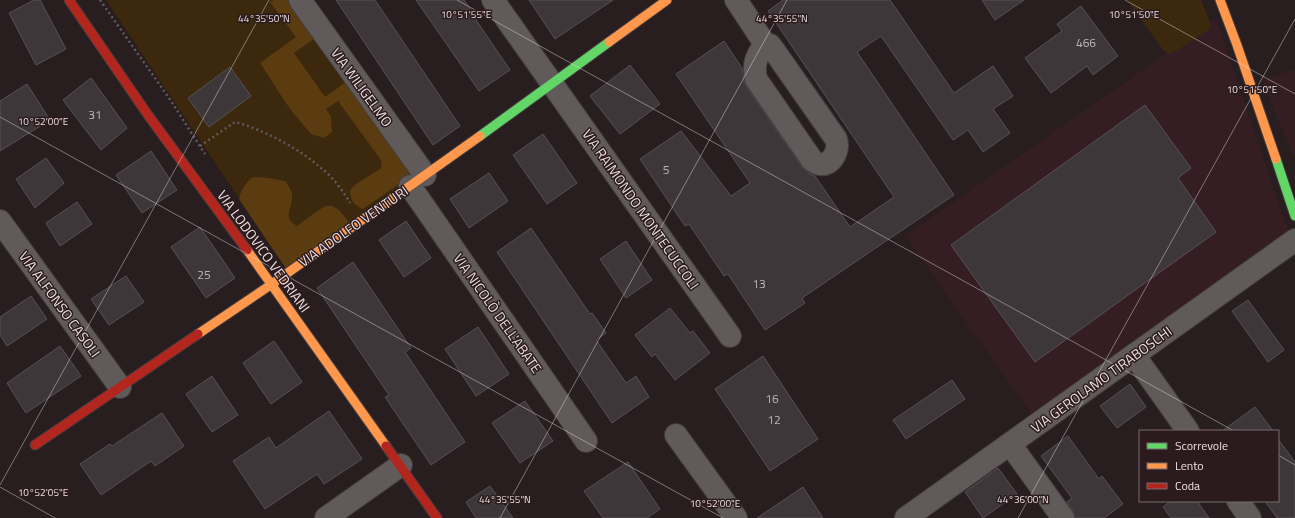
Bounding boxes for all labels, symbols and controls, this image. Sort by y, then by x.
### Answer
text: 10°51'55"E [441,7,492,22]
text: 10°51'50"E [1109,7,1160,22]
text: 44°35'50"N [238,11,290,26]
text: 44°35'55"N [756,11,808,26]
house number: 466 [1076,33,1096,52]
street label: VIA WILIGELMO [326,43,398,131]
text: 10°51'50"E [1227,82,1278,97]
house number: 31 [88,105,102,124]
text: 10°52'00"E [18,114,69,129]
street label: VIA RAIMONDO MONTECUCCOLI [577,125,705,293]
house number: 5 [663,160,670,179]
street label: VIA ADOLFO VENTURI [294,180,412,272]
street label: VIA LODOVICO VEDRIANI [212,186,316,316]
street label: VIA ALFONSO CASOLI [14,247,106,361]
street label: VIA NICOLÒ DELL'ABATE [449,249,548,377]
house number: 25 [197,265,211,284]
house number: 13 [752,274,766,293]
street label: VIA GEROLAMO TIRABOSCHI [1026,321,1176,437]
house number: 16 [765,389,779,408]
house number: 12 [767,410,781,429]
legend [1139,430,1279,502]
text: Scorrevole [1175,436,1228,455]
text: Lento [1175,456,1204,475]
text: Coda [1175,476,1200,495]
text: 10°52'05"E [18,485,69,500]
text: 44°35'55"N [479,492,531,507]
text: 44°36'00"N [997,492,1049,507]
text: 10°52'00"E [690,496,741,511]

